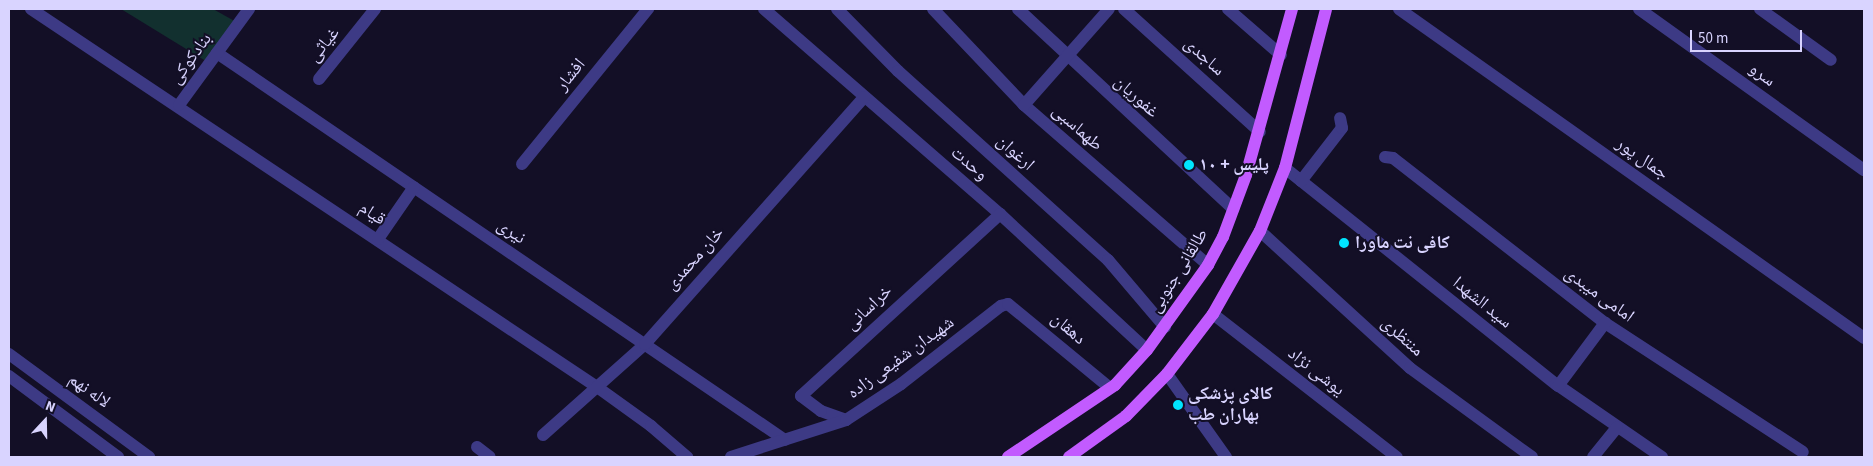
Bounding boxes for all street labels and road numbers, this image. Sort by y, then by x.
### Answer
street label: غیاثی [303,23,345,67]
street label: بنادکوکی [165,29,217,89]
street label: ساجدی [1179,33,1229,81]
street label: افشار [552,54,590,96]
street label: سرو [1745,58,1779,92]
street label: غفوریان [1109,71,1163,123]
street label: طهماسبی [1047,100,1107,156]
street label: ارغوان [992,130,1038,176]
street label: جمال پور [1612,133,1672,185]
street label: وحدت [946,142,992,186]
street label: قیام [355,197,389,231]
street label: نیری [493,215,529,249]
street label: خان محمدی [661,223,729,295]
street label: طالقانی جنوبی [1145,225,1213,317]
street label: امامی میبدی [1560,263,1638,327]
street label: سید الشهدا [1448,273,1516,333]
street label: خراسانی [841,281,897,335]
street label: دهقان [1046,308,1090,350]
street label: شهیدان شفیعی زاده [843,312,959,404]
street label: منتظری [1376,312,1428,362]
street label: یوشی نژاد [1283,343,1349,401]
street label: لاله نهم [64,369,114,413]

